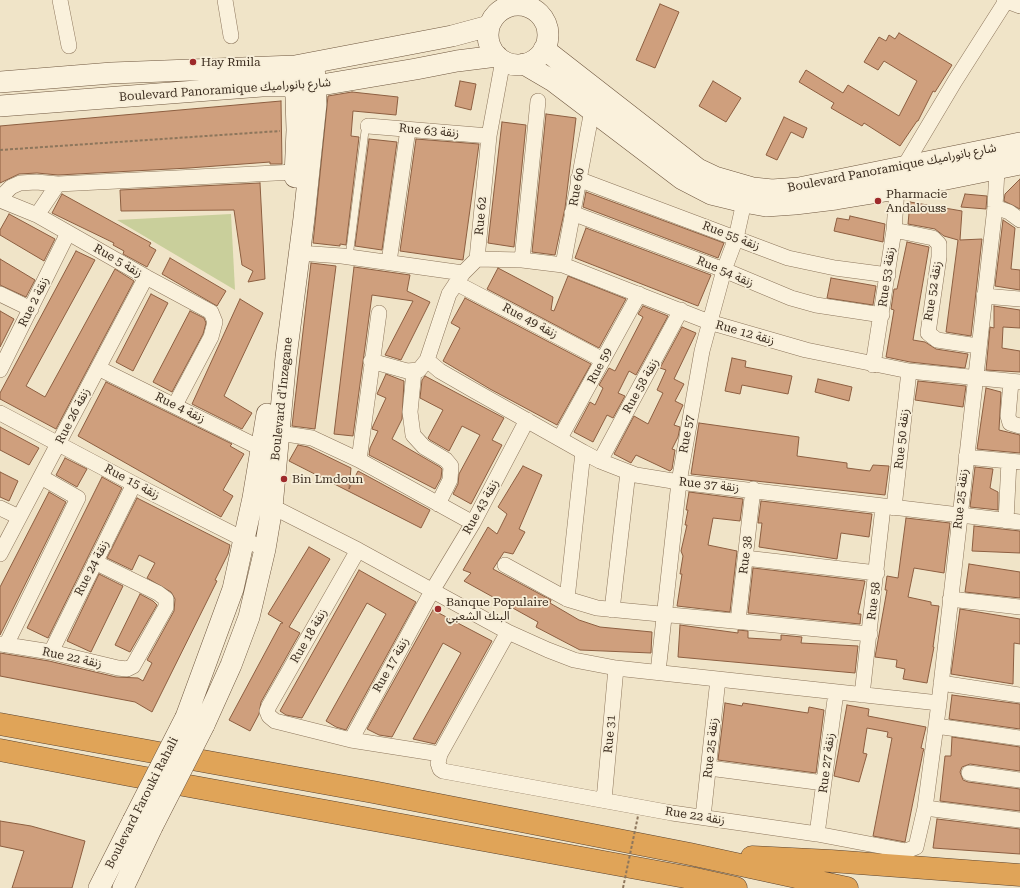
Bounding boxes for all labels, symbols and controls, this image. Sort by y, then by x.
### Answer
place label: Hay Rmila [201,55,261,69]
marker: Hay Rmila [188,57,198,67]
street label: Boulevard Panoramique شارع بانوراميك [118,75,332,105]
street label: Rue 63 زنقة [398,121,460,141]
street label: Boulevard Panoramique شارع بانوراميك [786,141,998,195]
street label: Rue 60 [567,167,587,207]
place label: Pharmacie Andalouss [886,187,947,215]
street label: Rue 62 [472,196,490,236]
marker: Pharmacie Andalouss [873,196,883,206]
street label: Rue 55 زنقة [700,218,762,254]
street label: Rue 5 زنقة [91,241,145,281]
street label: Rue 53 زنقة [876,246,898,308]
street label: Rue 54 زنقة [694,254,756,290]
street label: Rue 52 زنقة [921,260,945,322]
street label: Rue 2 زنقة [16,275,52,329]
street label: Rue 49 زنقة [500,300,560,342]
street label: Rue 12 زنقة [714,318,776,348]
street label: Boulevard d'Inzegane [268,337,296,461]
street label: Rue 59 [585,346,615,386]
street label: Rue 58 زنقة [620,356,662,416]
street label: Rue 26 زنقة [53,386,93,446]
street label: Rue 4 زنقة [153,390,207,426]
street label: Rue 50 زنقة [892,408,912,470]
street label: Rue 57 [677,414,697,454]
street label: Rue 15 زنقة [102,461,162,503]
street label: Rue 25 زنقة [951,468,971,530]
place label: Bin Lmdoun [292,472,363,486]
marker: Bin Lmdoun [279,474,289,484]
street label: Rue 37 زنقة [678,475,740,495]
street label: Rue 43 زنقة [460,477,502,537]
street label: Rue 38 [736,535,756,575]
street label: Rue 24 زنقة [72,538,112,598]
street label: Rue 58 [864,581,884,621]
place label: Banque Populaire البنك الشعبي [446,595,549,623]
marker: Banque Populaire البنك الشعبي [433,604,443,614]
street label: Rue 18 زنقة [288,606,330,666]
street label: Rue 17 زنقة [370,635,412,695]
street label: Rue 22 زنقة [41,645,103,671]
street label: Rue 31 [601,714,619,754]
street label: Rue 25 زنقة [701,717,721,779]
street label: Rue 27 زنقة [816,732,838,794]
street label: Boulevard Farouki Rahali [103,735,181,871]
street label: Rue 22 زنقة [664,804,726,828]

